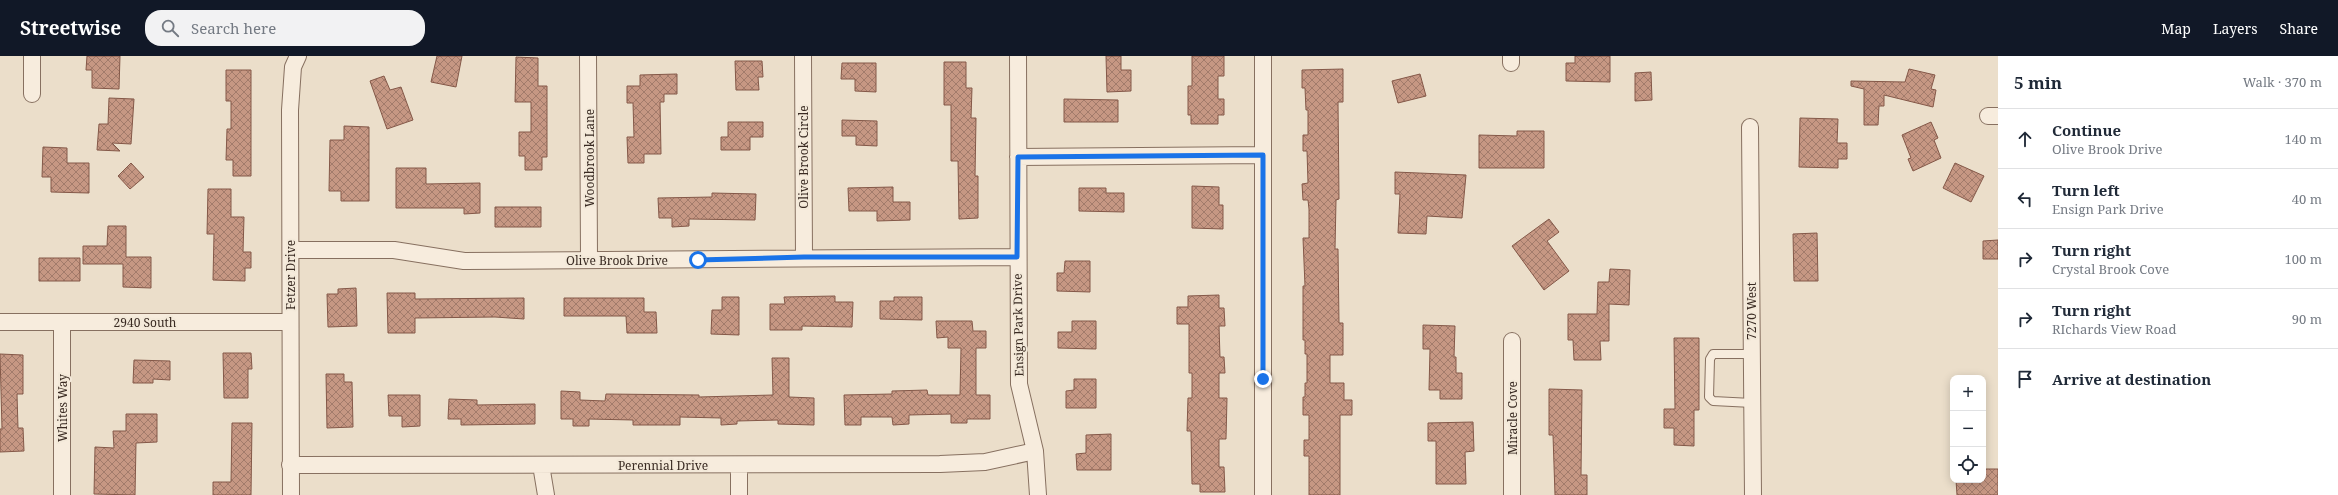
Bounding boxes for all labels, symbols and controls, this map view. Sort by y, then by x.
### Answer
search box [145,10,425,46]
text: Streetwise [20,15,121,41]
icon: search [159,17,181,39]
text: Search here [191,18,276,38]
text: Map [2161,19,2191,38]
text: Layers [2213,19,2258,38]
text: Share [2280,19,2318,38]
text: 5 min [2014,71,2062,94]
text: Walk · 370 m [2243,73,2322,91]
street label: Olive Brook Circle [795,105,812,209]
street label: Woodbrook Lane [581,109,598,207]
text: Continue [2052,120,2121,140]
icon: ahead [2014,128,2036,150]
text: 140 m [2285,130,2322,148]
text: Olive Brook Drive [2052,140,2163,158]
text: Turn left [2052,180,2120,200]
icon: left [2014,188,2036,210]
text: 40 m [2292,190,2322,208]
text: Ensign Park Drive [2052,200,2164,218]
street label: Fetzer Drive [282,240,299,310]
text: Turn right [2052,240,2131,260]
icon: right [2014,248,2036,270]
text: 100 m [2285,250,2322,268]
route start [689,251,707,269]
street label: Olive Brook Drive [566,252,668,269]
text: Crystal Brook Cove [2052,260,2169,278]
street label: Ensign Park Drive [1009,273,1027,377]
street label: 7270 West [1743,282,1760,340]
text: Turn right [2052,300,2131,320]
icon: right [2014,308,2036,330]
text: 90 m [2292,310,2322,328]
street label: 2940 South [114,314,177,331]
text: RIchards View Road [2052,320,2176,338]
icon: arrive [2014,368,2036,390]
text: Arrive at destination [2052,369,2211,389]
route end [1254,370,1272,388]
street label: Whites Way [54,374,71,442]
map controls [1950,375,1986,483]
button: + [1950,375,1986,411]
street label: Miracle Cove [1504,381,1521,455]
button: − [1950,411,1986,447]
button: locate [1950,447,1986,483]
street label: Perennial Drive [618,457,708,474]

